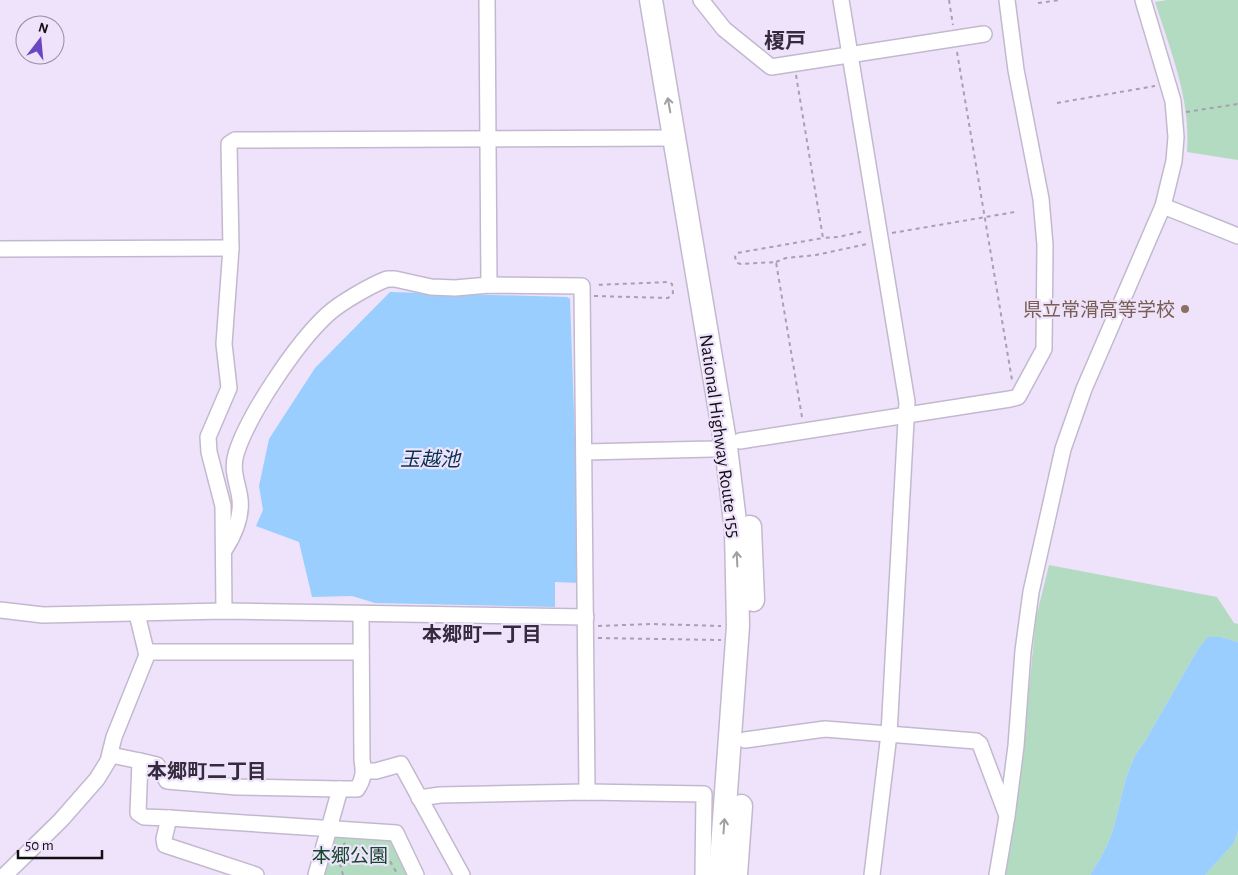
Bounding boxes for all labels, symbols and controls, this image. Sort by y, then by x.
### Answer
north arrow [15,15,65,65]
text: N [37,20,50,37]
district label: 榎戸 [764,30,806,52]
one-way arrow [664,97,674,113]
place label: 県立常滑高等学校 [1023,299,1175,320]
marker: 県立常滑高等学校 [1179,303,1191,315]
street label: National Highway Route 155 [696,333,743,539]
water label: 玉越池 [400,449,462,470]
one-way arrow [732,552,742,568]
district label: 本郷町一丁目 [422,624,542,645]
district label: 本郷町二丁目 [147,761,267,782]
one-way arrow [719,819,728,835]
scale bar [18,828,101,860]
text: 50 m [25,838,54,853]
park label: 本郷公園 [312,846,388,866]

